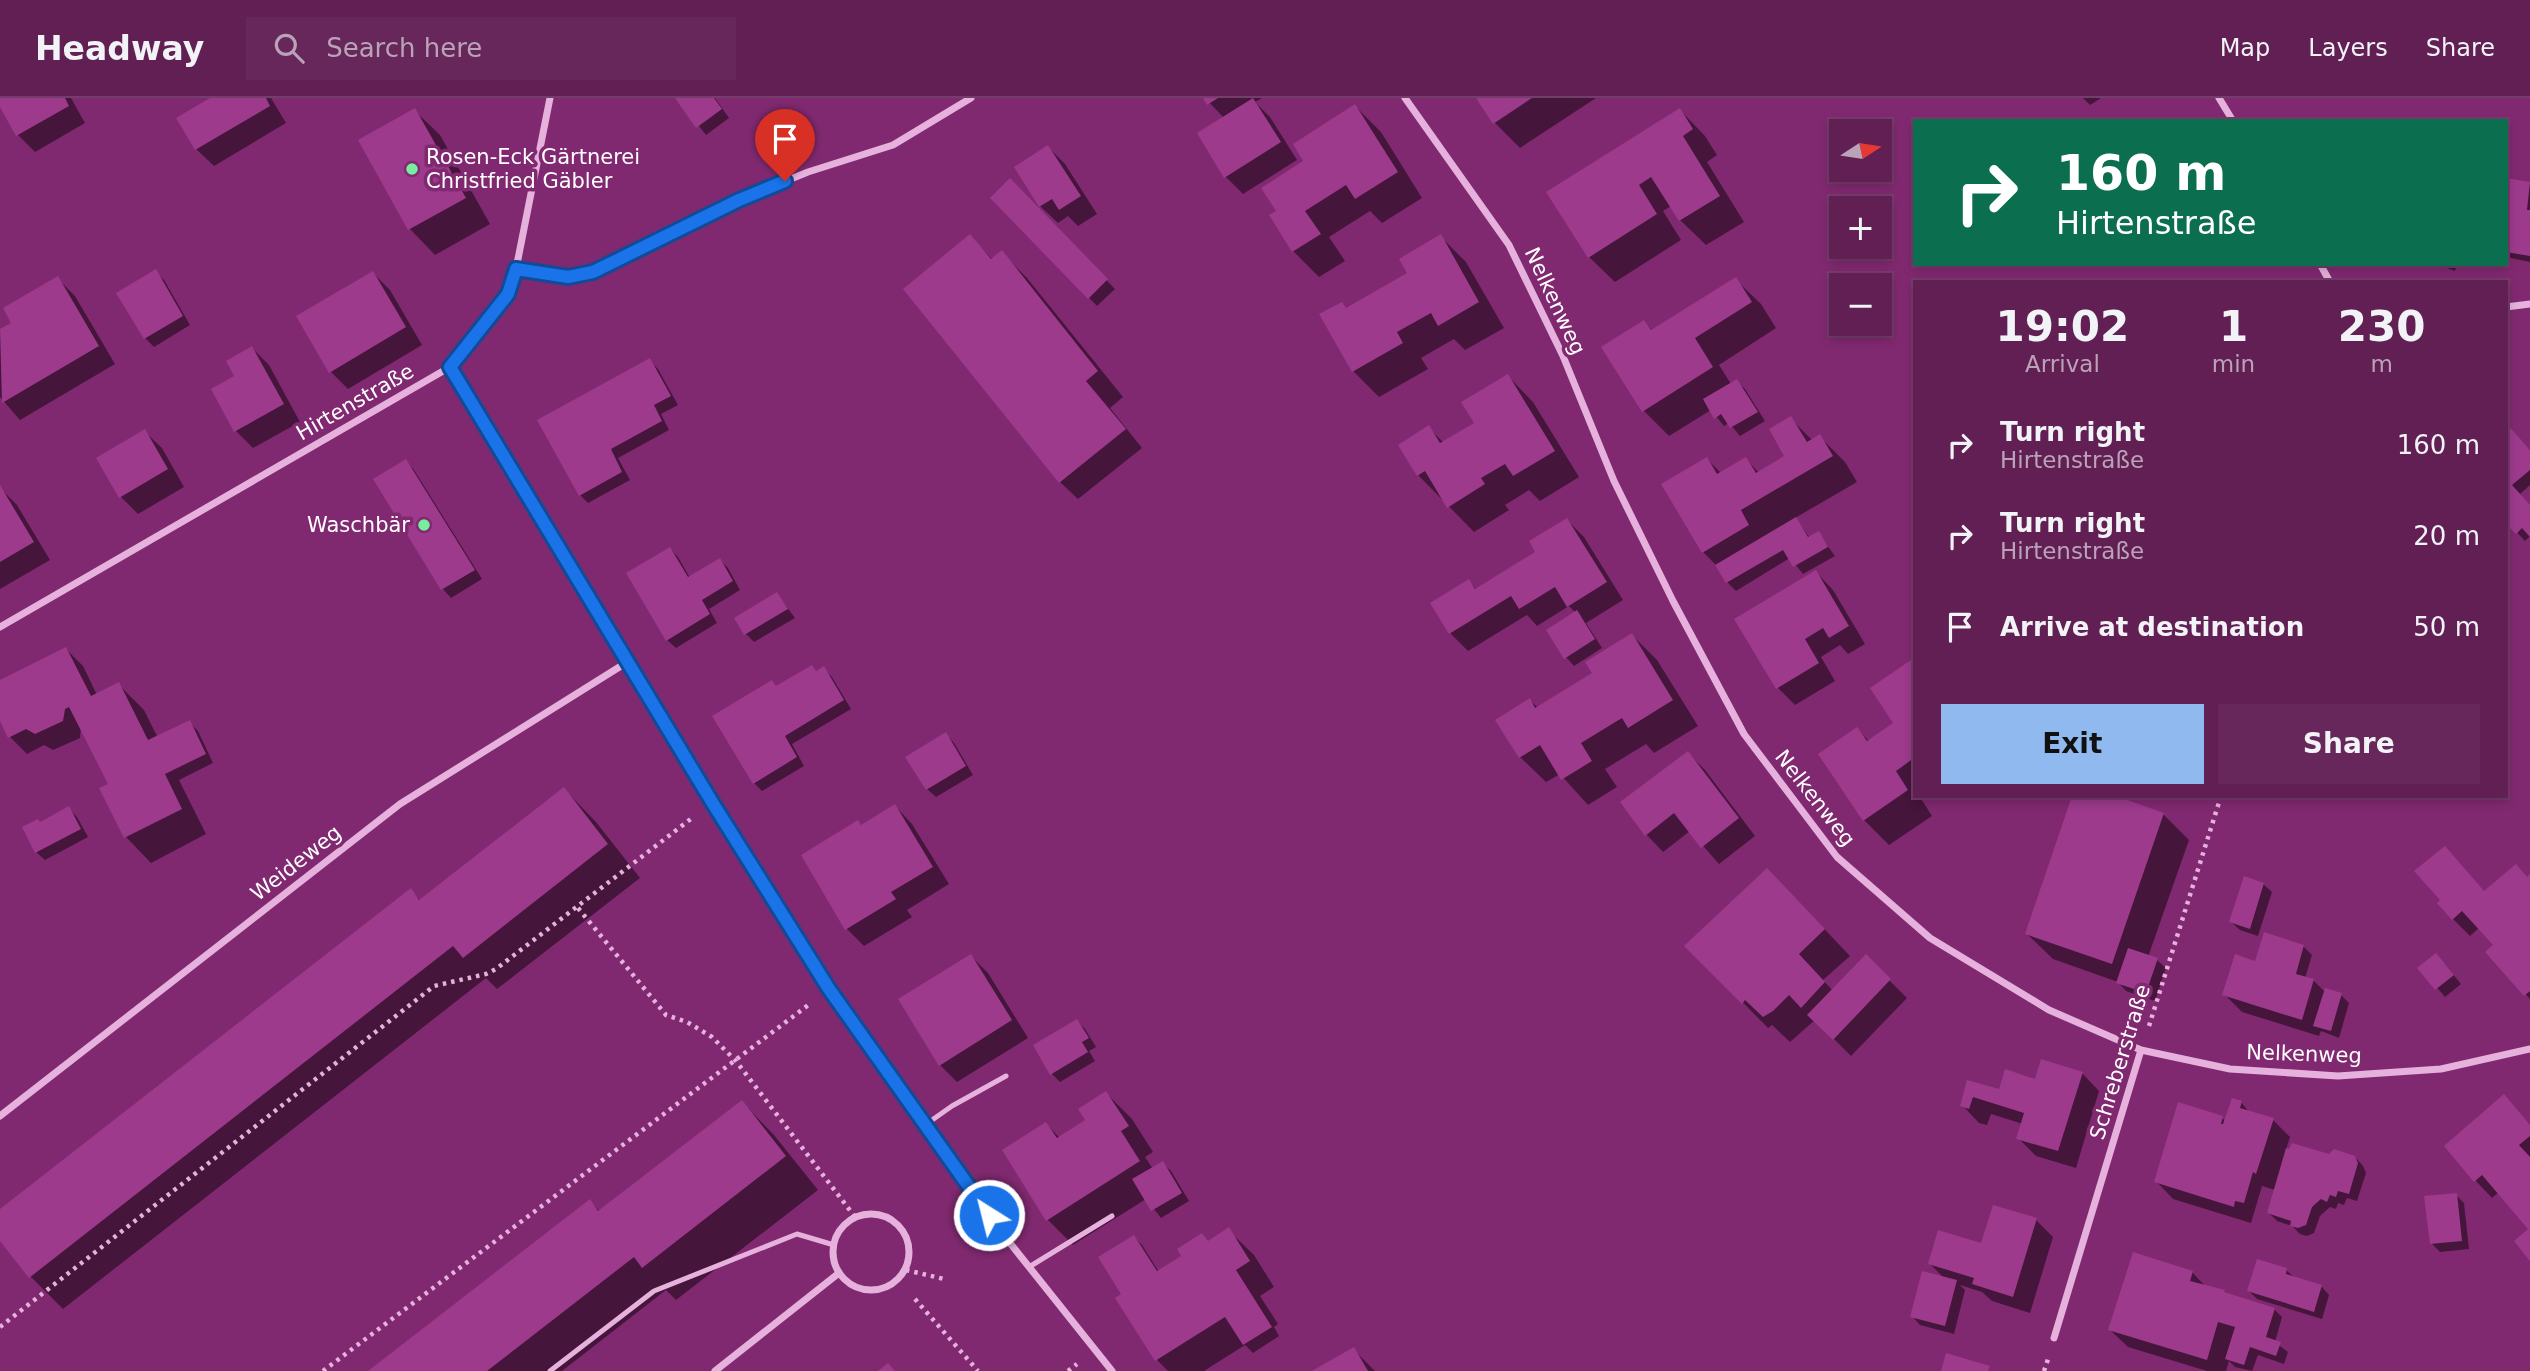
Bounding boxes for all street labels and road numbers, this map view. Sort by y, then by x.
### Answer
street label: Nelkenweg [1520,244,1590,358]
street label: Hirtenstraße [292,359,418,445]
street label: Nelkenweg [1770,745,1860,851]
street label: Weideweg [246,820,346,906]
street label: Schreberstraße [2085,982,2155,1142]
street label: Nelkenweg [2246,1040,2362,1068]

